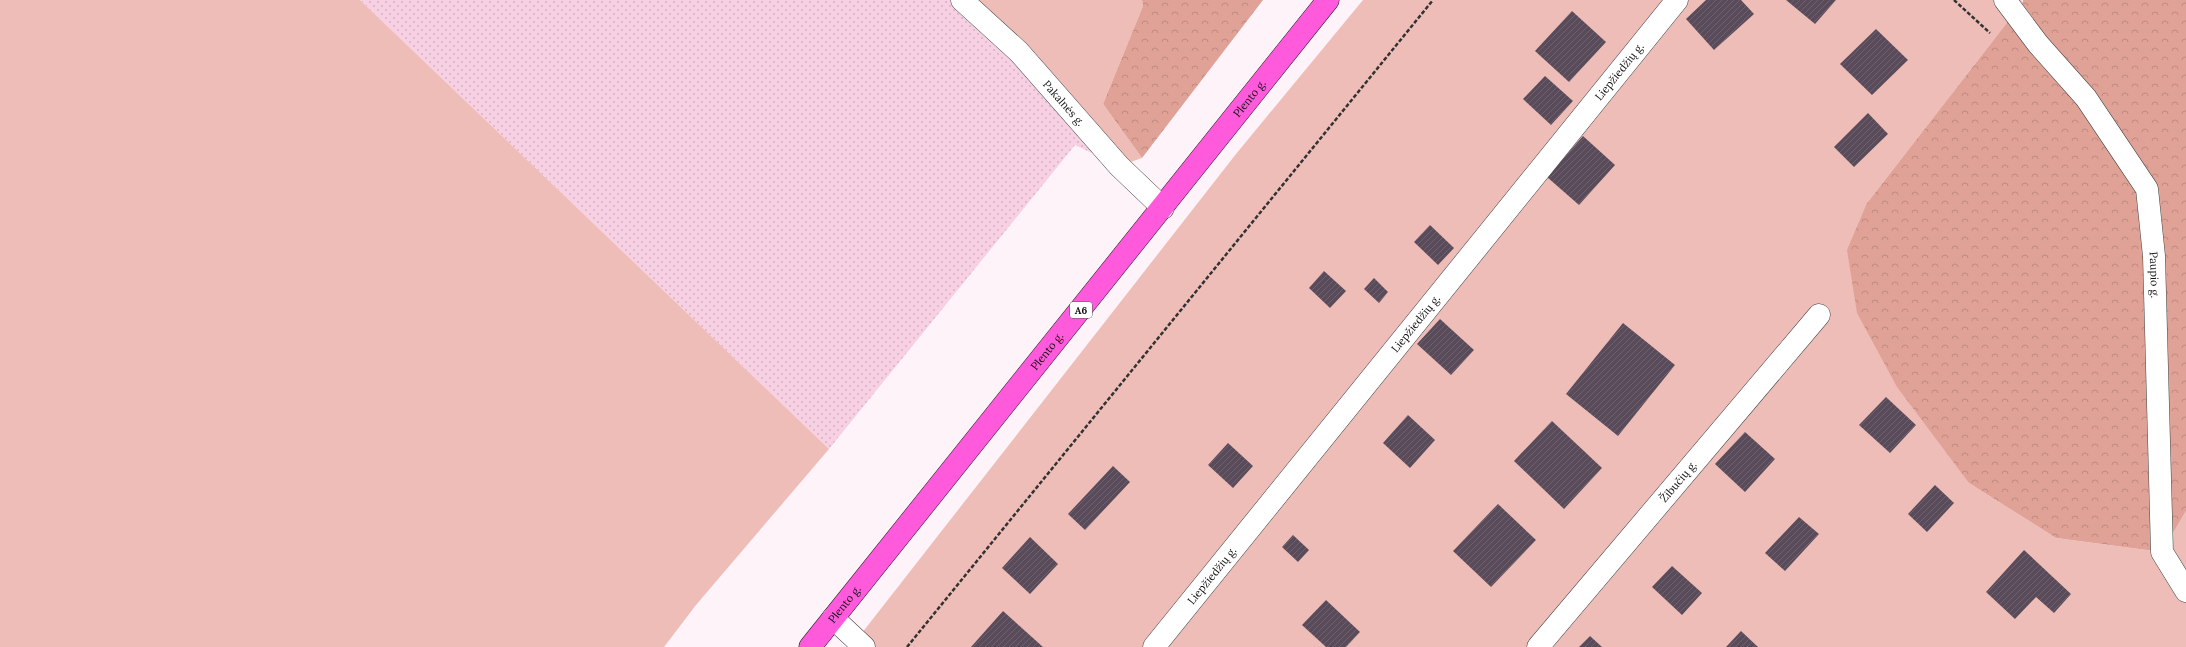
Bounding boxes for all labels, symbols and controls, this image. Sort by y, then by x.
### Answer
street label: Liepžiedžių g. [1592,40,1647,103]
street label: Plento g. [1230,76,1269,120]
street label: Pakalnės g. [1040,77,1088,129]
street label: Paupio g. [2147,251,2162,298]
street label: Liepžiedžių g. [1388,292,1443,355]
road number: A6 [1070,302,1092,318]
street label: Plento g. [1027,329,1066,373]
street label: Žibučių g. [1657,458,1700,505]
street label: Liepžiedžių g. [1184,544,1239,607]
street label: Plento g. [825,582,864,626]

